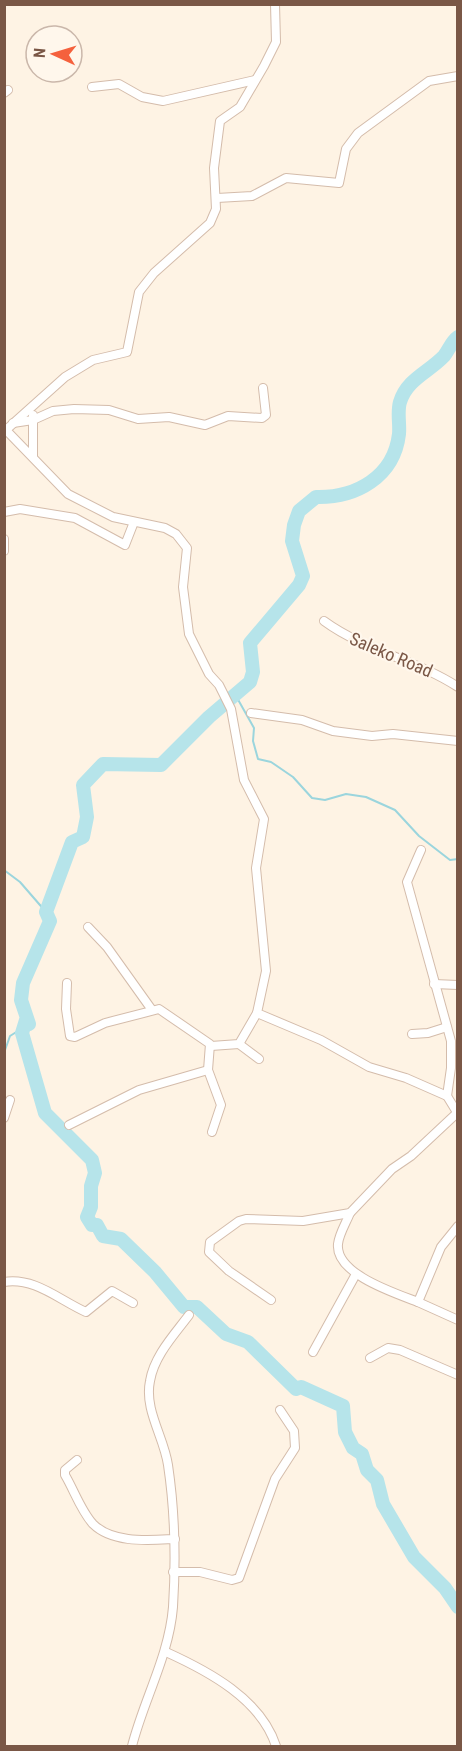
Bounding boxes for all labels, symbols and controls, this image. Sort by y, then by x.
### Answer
north arrow [24,24,84,84]
text: N [30,47,49,59]
street label: Saleko Road [347,628,436,681]

